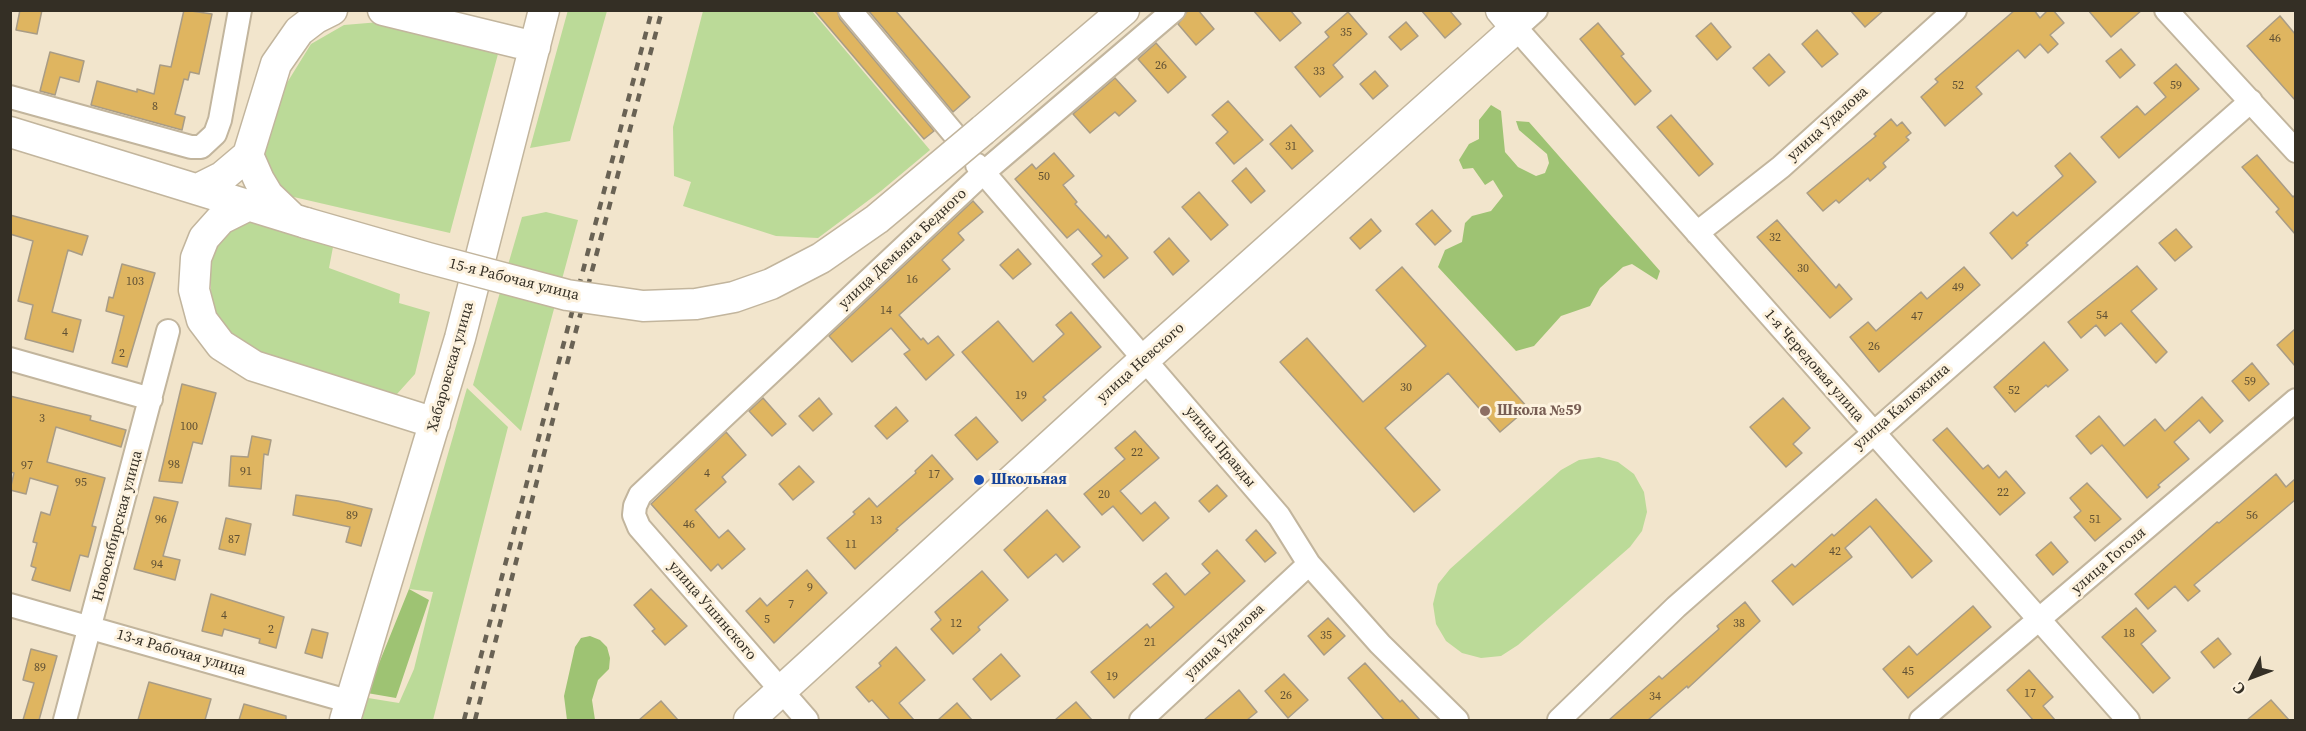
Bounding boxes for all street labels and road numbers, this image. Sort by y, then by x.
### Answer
street label: улица Удалова [1784,83,1872,165]
street label: улица Демьяна Бедного [835,185,971,313]
street label: 15-я Рабочая улица [447,255,581,305]
street label: Хабаровская улица [424,300,478,434]
street label: 1-я Чередовая улица [1760,306,1868,426]
street label: улица Невского [1094,319,1188,407]
street label: улица Калюжина [1850,360,1954,454]
street label: улица Правды [1181,403,1259,491]
street label: Новосибирская улица [89,448,147,604]
street label: улица Гоголя [2068,524,2150,598]
street label: улица Ушинского [664,558,760,664]
street label: улица Удалова [1181,600,1269,684]
street label: 13-я Рабочая улица [114,626,248,680]

